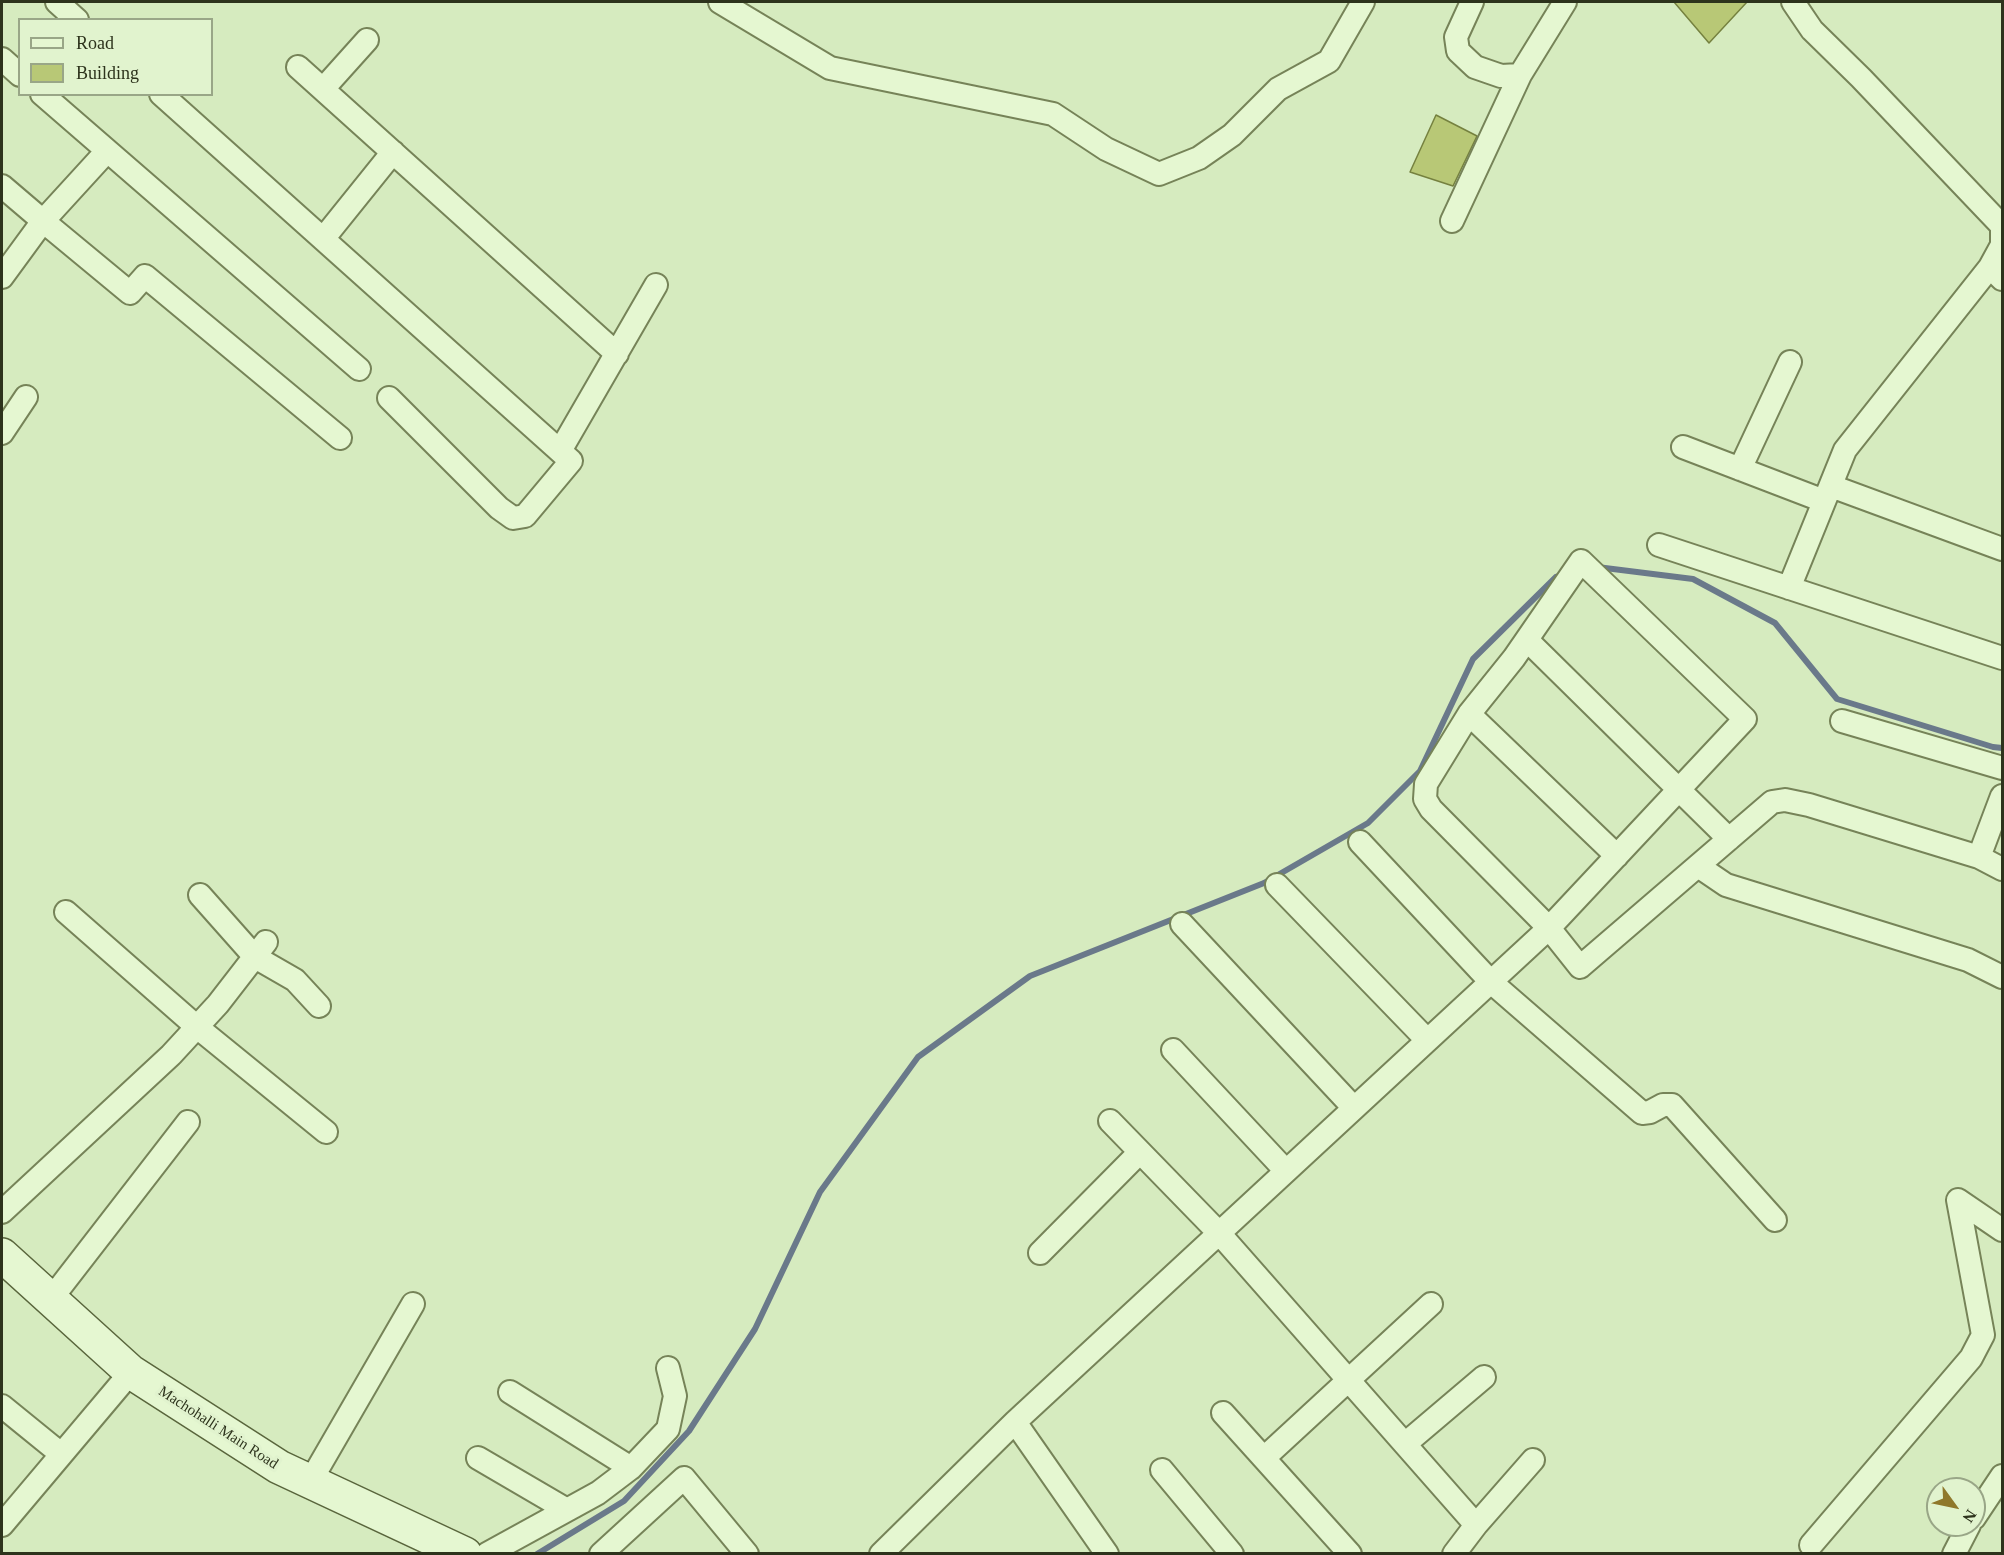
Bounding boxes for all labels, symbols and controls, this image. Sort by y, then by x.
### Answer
legend [18,18,213,96]
text: Road [76,33,114,53]
text: Building [76,63,139,83]
street label: Machohalli Main Road [155,1383,281,1473]
north arrow [1926,1477,1986,1537]
text: N [1960,1507,1980,1525]

